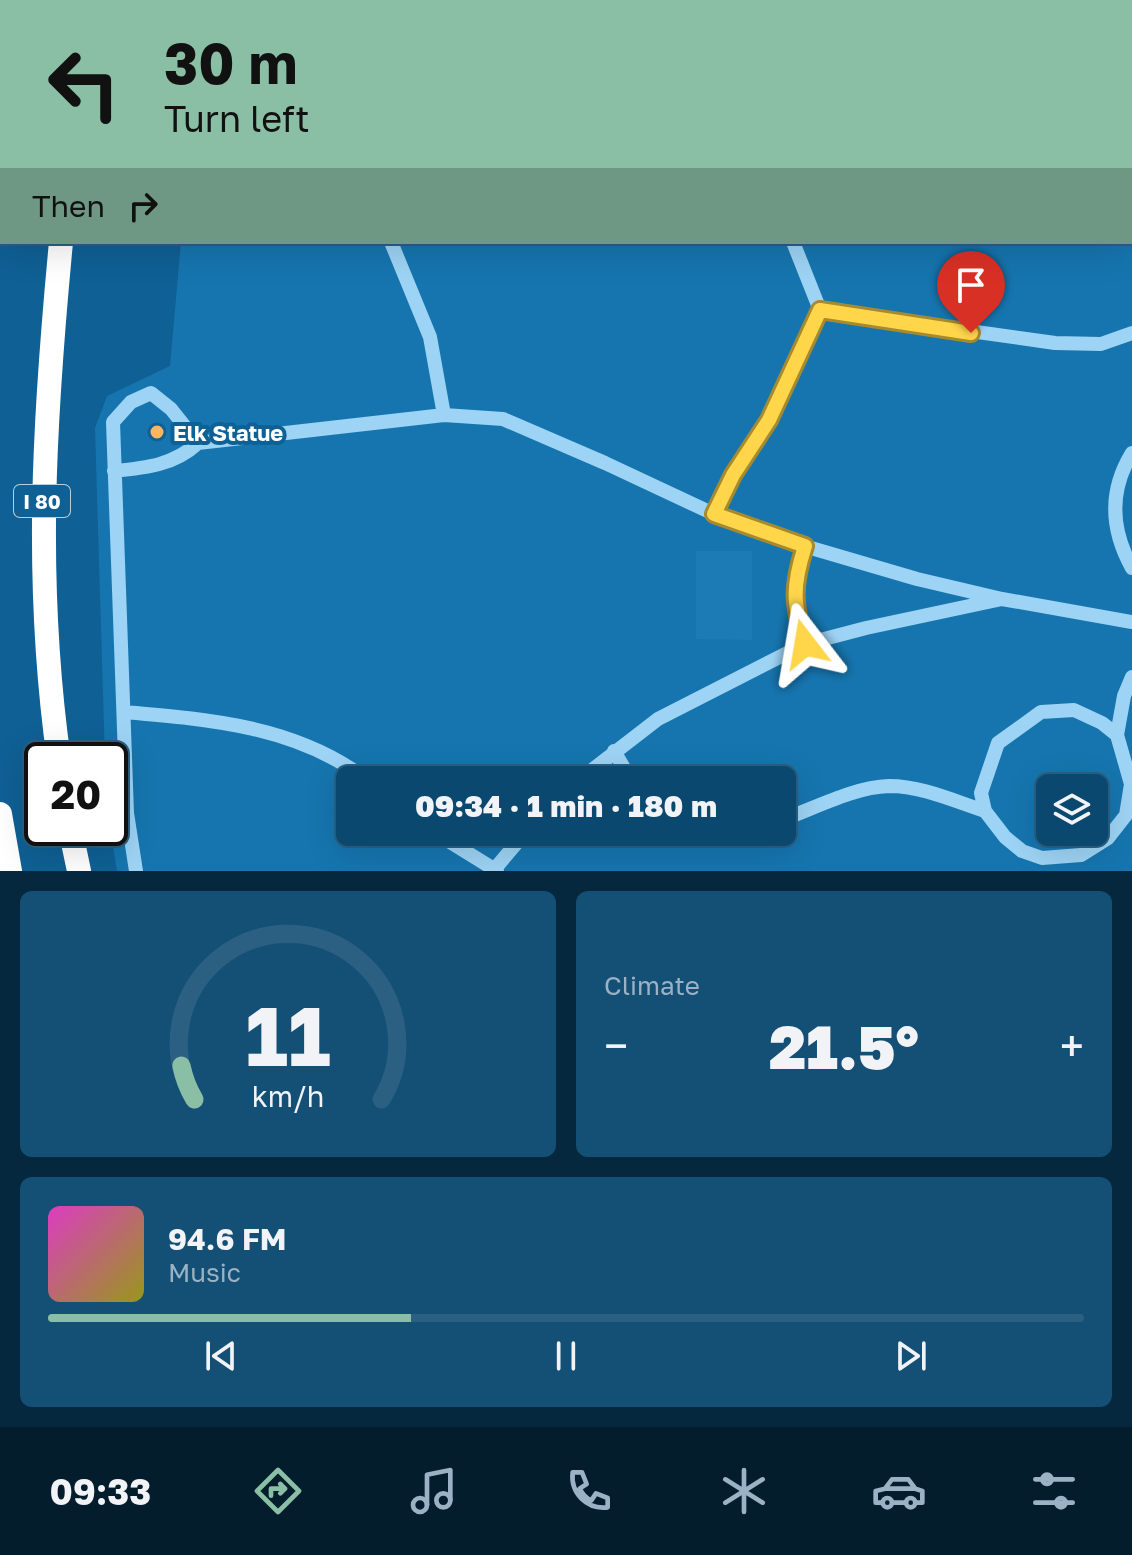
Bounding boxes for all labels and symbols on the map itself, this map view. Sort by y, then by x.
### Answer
pin [937,251,1005,333]
place label: Elk Statue [173,419,283,446]
marker: Elk Statue [148,423,166,441]
road number: I 80 [14,485,70,517]
position arrow [763,602,847,686]
speed limit sign: 20 [24,742,128,846]

